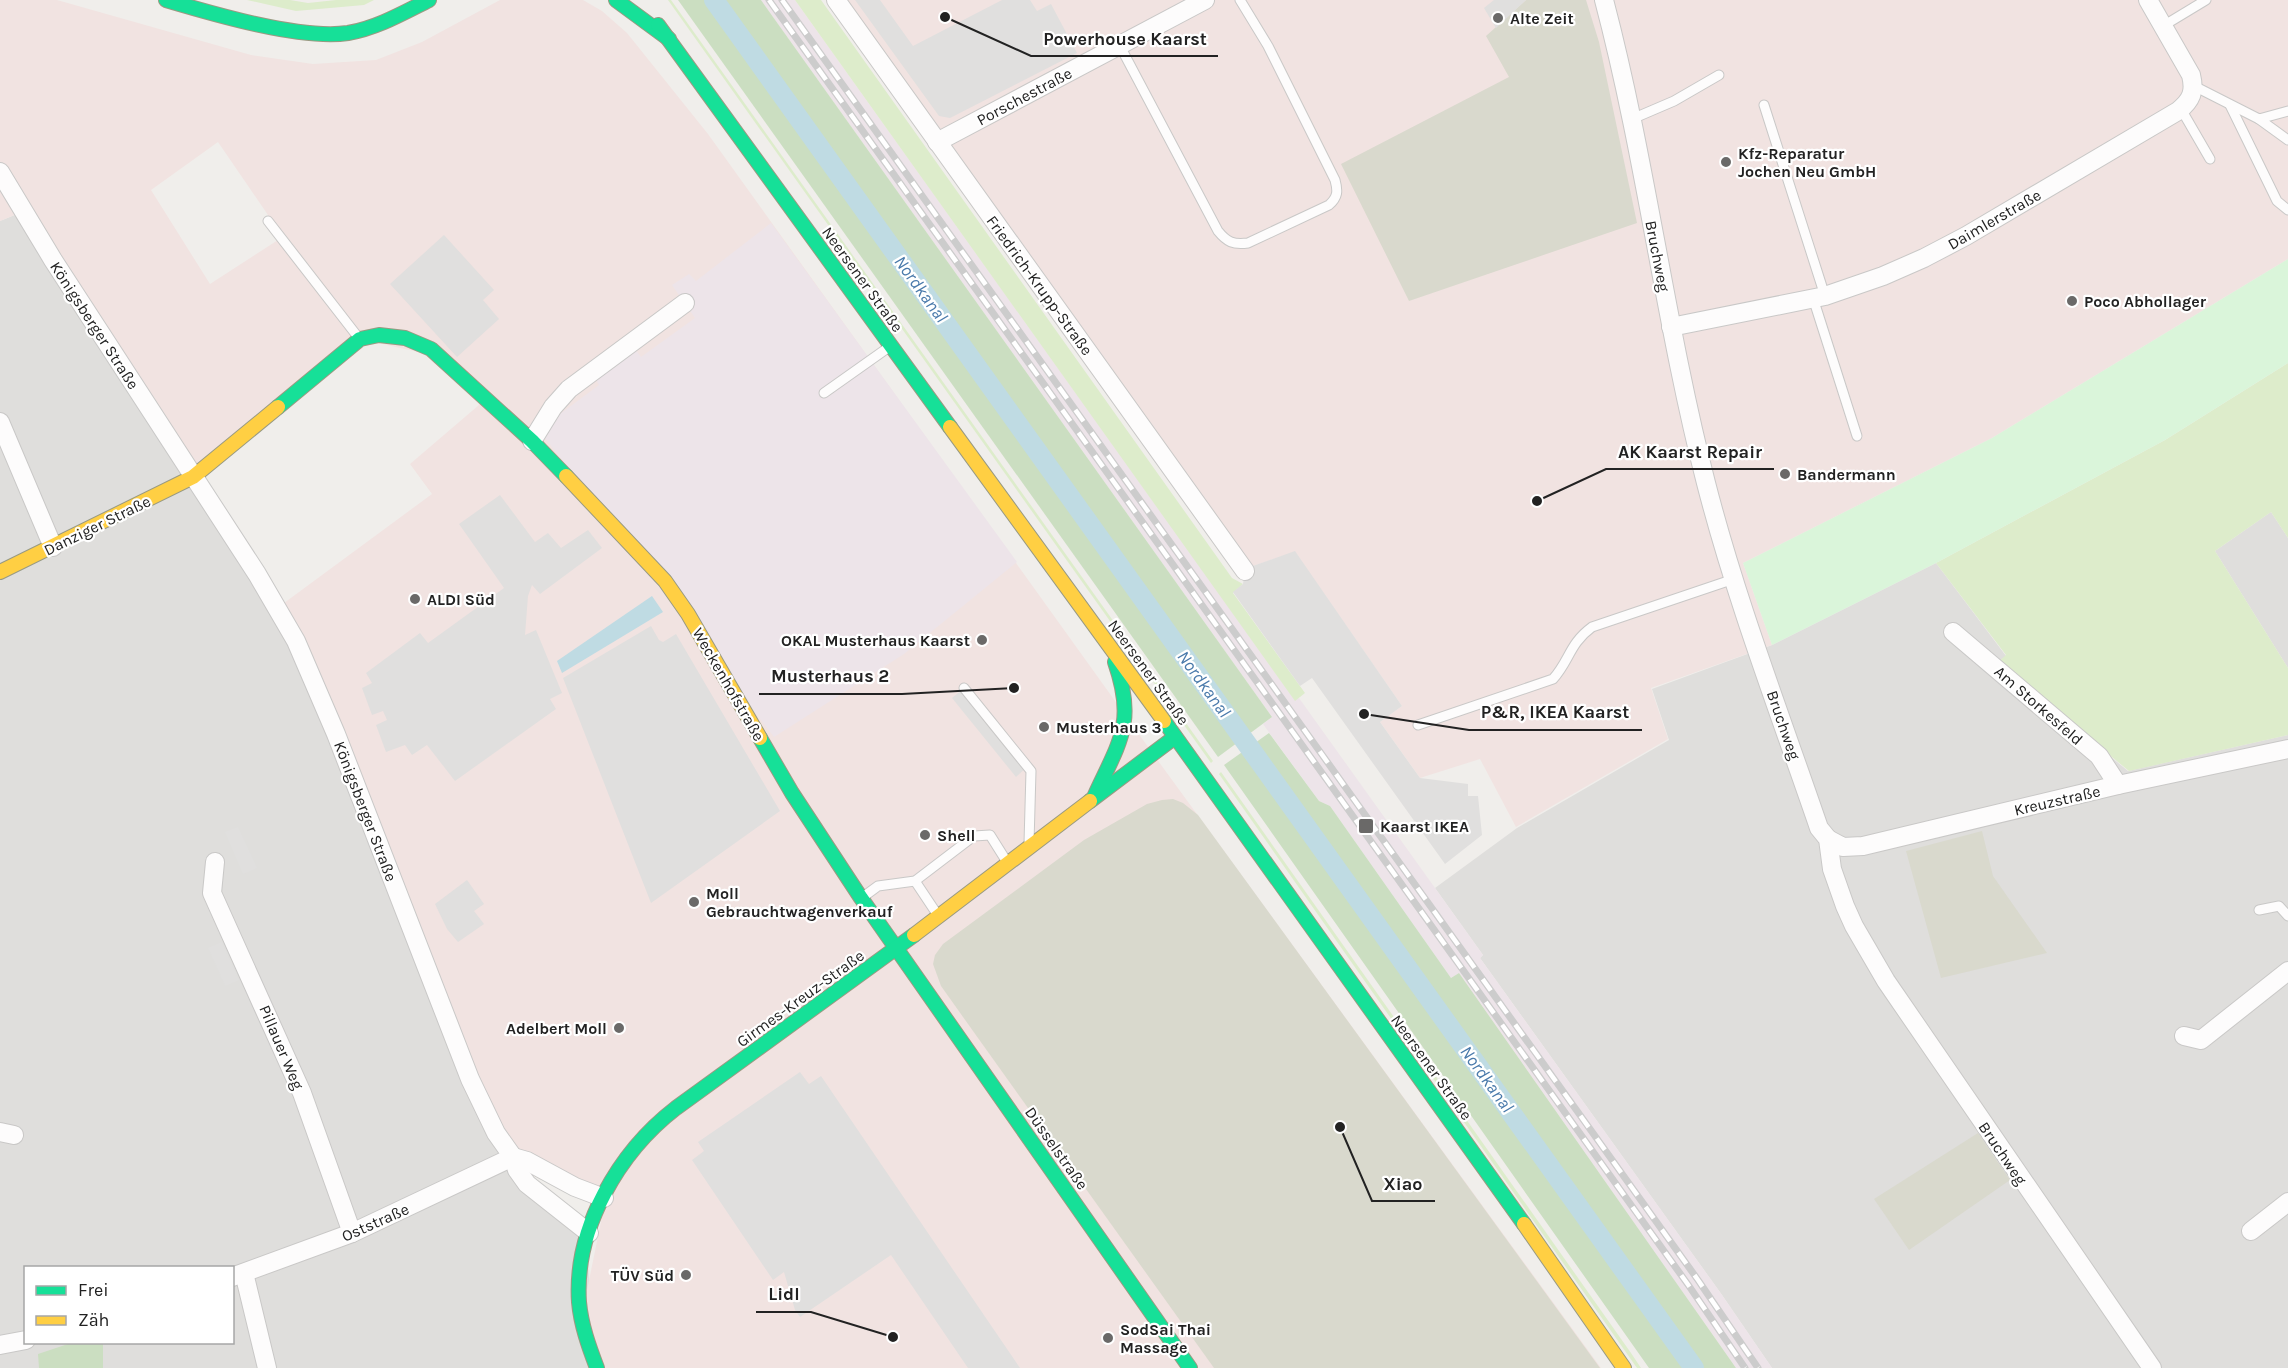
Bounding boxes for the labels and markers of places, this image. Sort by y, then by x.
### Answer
place label: Alte Zeit [1510,9,1574,28]
marker: Alte Zeit [1491,11,1505,25]
callout: Powerhouse Kaarst [1031,20,1218,56]
place label: Kfz-Reparatur Jochen Neu GmbH [1738,144,1876,181]
marker: Kfz-Reparatur Jochen Neu GmbH [1719,155,1733,169]
place label: Poco Abhollager [2084,292,2207,311]
marker: Poco Abhollager [2065,294,2079,308]
callout: AK Kaarst Repair [1606,433,1774,469]
place label: Bandermann [1797,465,1896,484]
marker: Bandermann [1778,467,1792,481]
place label: ALDI Süd [427,590,495,609]
marker: ALDI Süd [408,592,422,606]
place label: OKAL Musterhaus Kaarst [781,631,970,650]
marker: OKAL Musterhaus Kaarst [975,633,989,647]
callout: Musterhaus 2 [759,658,902,694]
callout: P&R, IKEA Kaarst [1469,694,1642,730]
place label: Musterhaus 3 [1056,718,1161,737]
marker: Musterhaus 3 [1037,720,1051,734]
marker: Kaarst IKEA [1357,817,1375,835]
place label: Kaarst IKEA [1380,817,1469,836]
place label: Shell [937,826,975,845]
marker: Shell [918,828,932,842]
place label: Moll Gebrauchtwagenverkauf [706,884,893,921]
marker: Moll Gebrauchtwagenverkauf [687,895,701,909]
place label: Adelbert Moll [506,1019,607,1038]
marker: Adelbert Moll [612,1021,626,1035]
callout: Xiao [1372,1165,1435,1201]
place label: TÜV Süd [611,1266,674,1285]
marker: TÜV Süd [679,1268,693,1282]
callout: Lidl [756,1276,811,1312]
place label: SodSai Thai Massage [1120,1320,1211,1357]
marker: SodSai Thai Massage [1101,1331,1115,1345]

